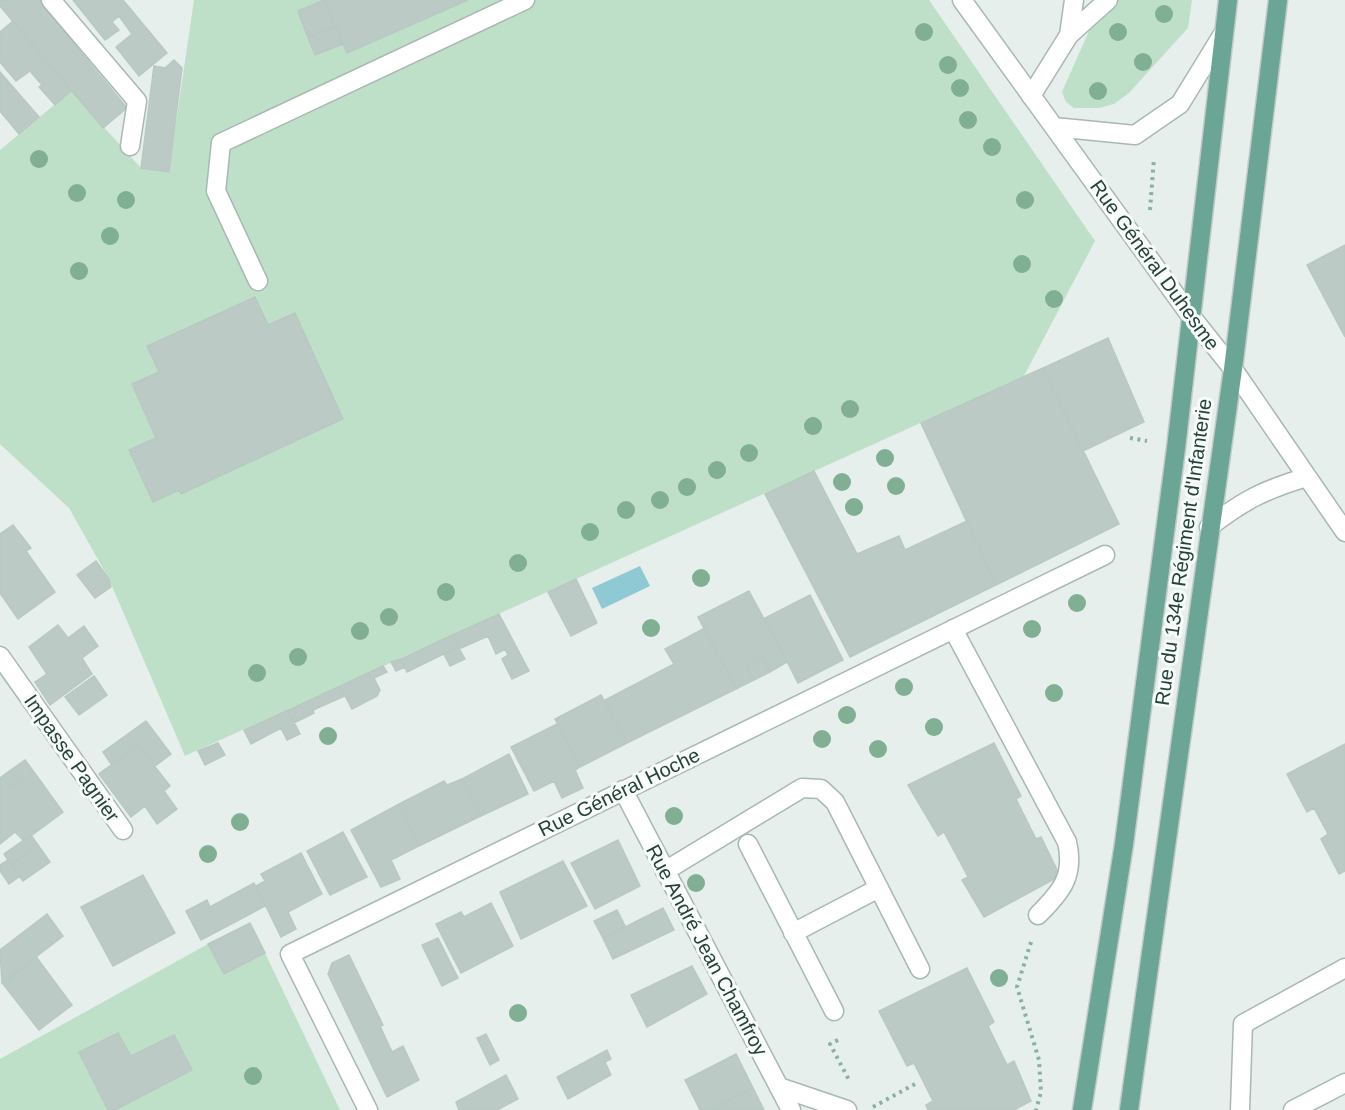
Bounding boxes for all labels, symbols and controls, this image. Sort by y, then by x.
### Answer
street label: Rue Général Duhesme [1086,176,1224,354]
street label: Rue du 134e Régiment d'Infanterie [1151,397,1215,707]
street label: Impasse Pagnier [20,690,124,826]
street label: Rue Général Hoche [535,743,703,841]
street label: Rue André Jean Chamfroy [642,841,772,1059]

